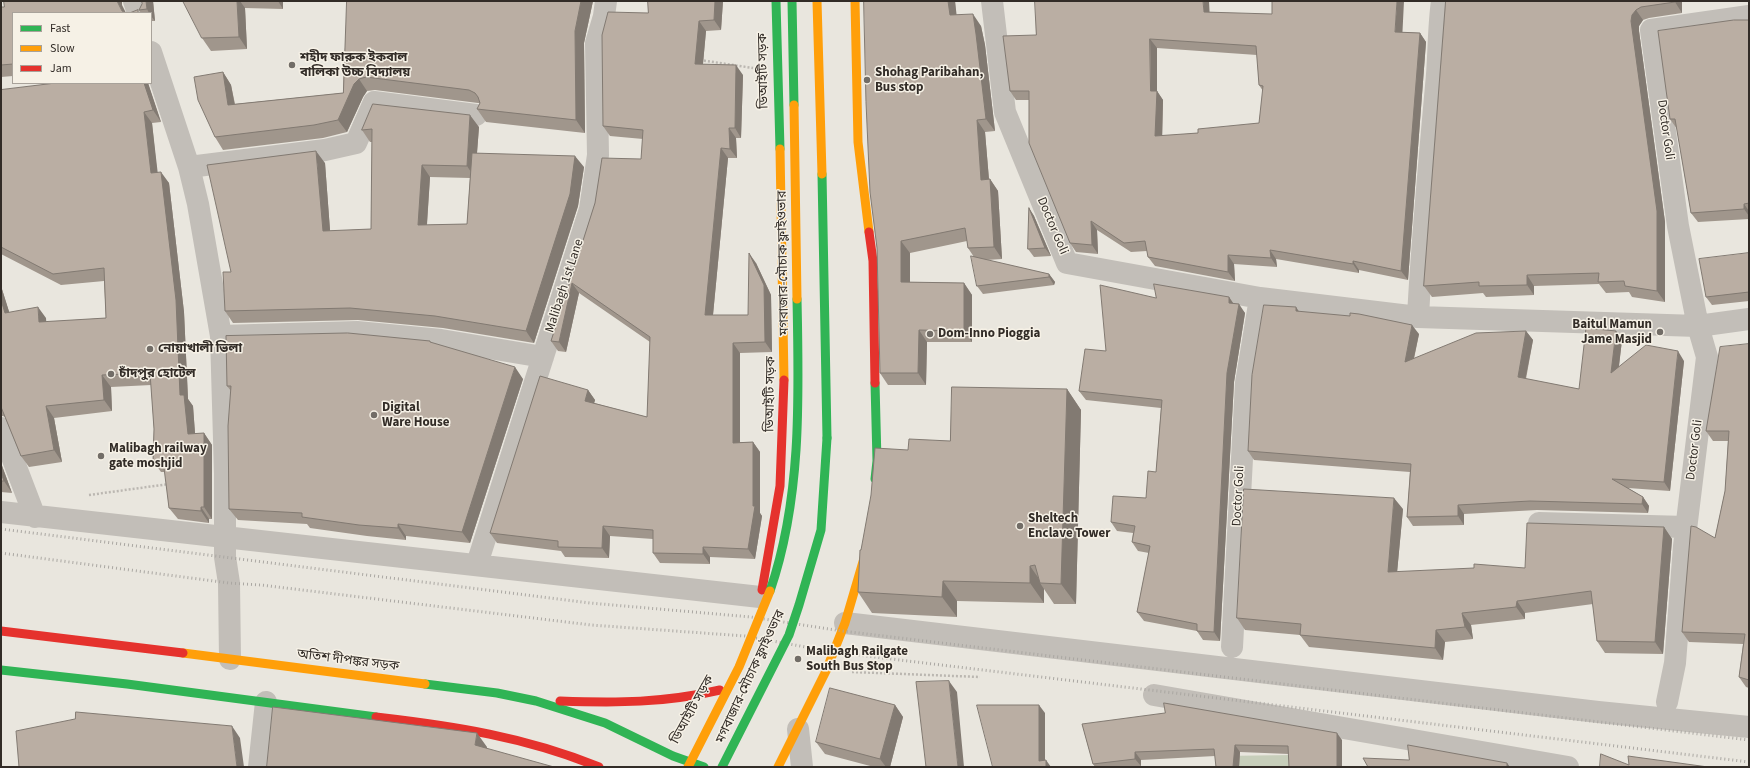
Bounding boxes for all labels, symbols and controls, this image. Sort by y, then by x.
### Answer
legend [12,12,152,84]
text: Fast [50,20,70,37]
street label: ডিআইটি সড়ক [756,33,772,109]
text: Slow [50,40,75,57]
place label: শহীদ ফারুক ইকবাল বালিকা উচ্চ বিদ্যালয় [300,50,410,81]
text: Jam [50,60,72,77]
marker: শহীদ ফারুক ইকবাল বালিকা উচ্চ বিদ্যালয় [287,60,297,70]
place label: Shohag Paribahan, Bus stop [875,65,983,96]
marker: Shohag Paribahan, Bus stop [862,75,872,85]
street label: Doctor Goli [1653,99,1677,161]
street label: মগবাজার-মৌচাক ফ্লাইওভার [775,190,793,336]
street label: Doctor Goli [1033,195,1071,257]
street label: Malibagh 1st Lane [543,237,587,335]
place label: Baitul Mamun Jame Masjid [1572,317,1652,348]
place label: Dom-Inno Pioggia [938,326,1040,342]
marker: Baitul Mamun Jame Masjid [1655,327,1665,337]
marker: Dom-Inno Pioggia [925,329,935,339]
place label: নোয়াখালী ভিলা [158,341,242,357]
marker: নোয়াখালী ভিলা [145,344,155,354]
street label: ডিআইটি সড়ক [763,356,779,432]
place label: চাঁদপুর হোটেল [119,366,196,382]
marker: চাঁদপুর হোটেল [106,369,116,379]
place label: Digital Ware House [382,400,449,431]
marker: Digital Ware House [369,410,379,420]
street label: Doctor Goli [1684,419,1706,481]
place label: Malibagh railway gate moshjid [109,441,207,472]
marker: Malibagh railway gate moshjid [96,451,106,461]
street label: Doctor Goli [1230,465,1248,527]
place label: Sheltech Enclave Tower [1028,511,1110,542]
marker: Sheltech Enclave Tower [1015,521,1025,531]
street label: মগবাজার-মৌচাক ফ্লাইওভার [713,608,789,746]
place label: Malibagh Railgate South Bus Stop [806,644,908,675]
street label: অতিশ দীপঙ্কর সড়ক [296,647,400,675]
marker: Malibagh Railgate South Bus Stop [793,654,803,664]
street label: ডিআইটি সড়ক [668,673,718,747]

